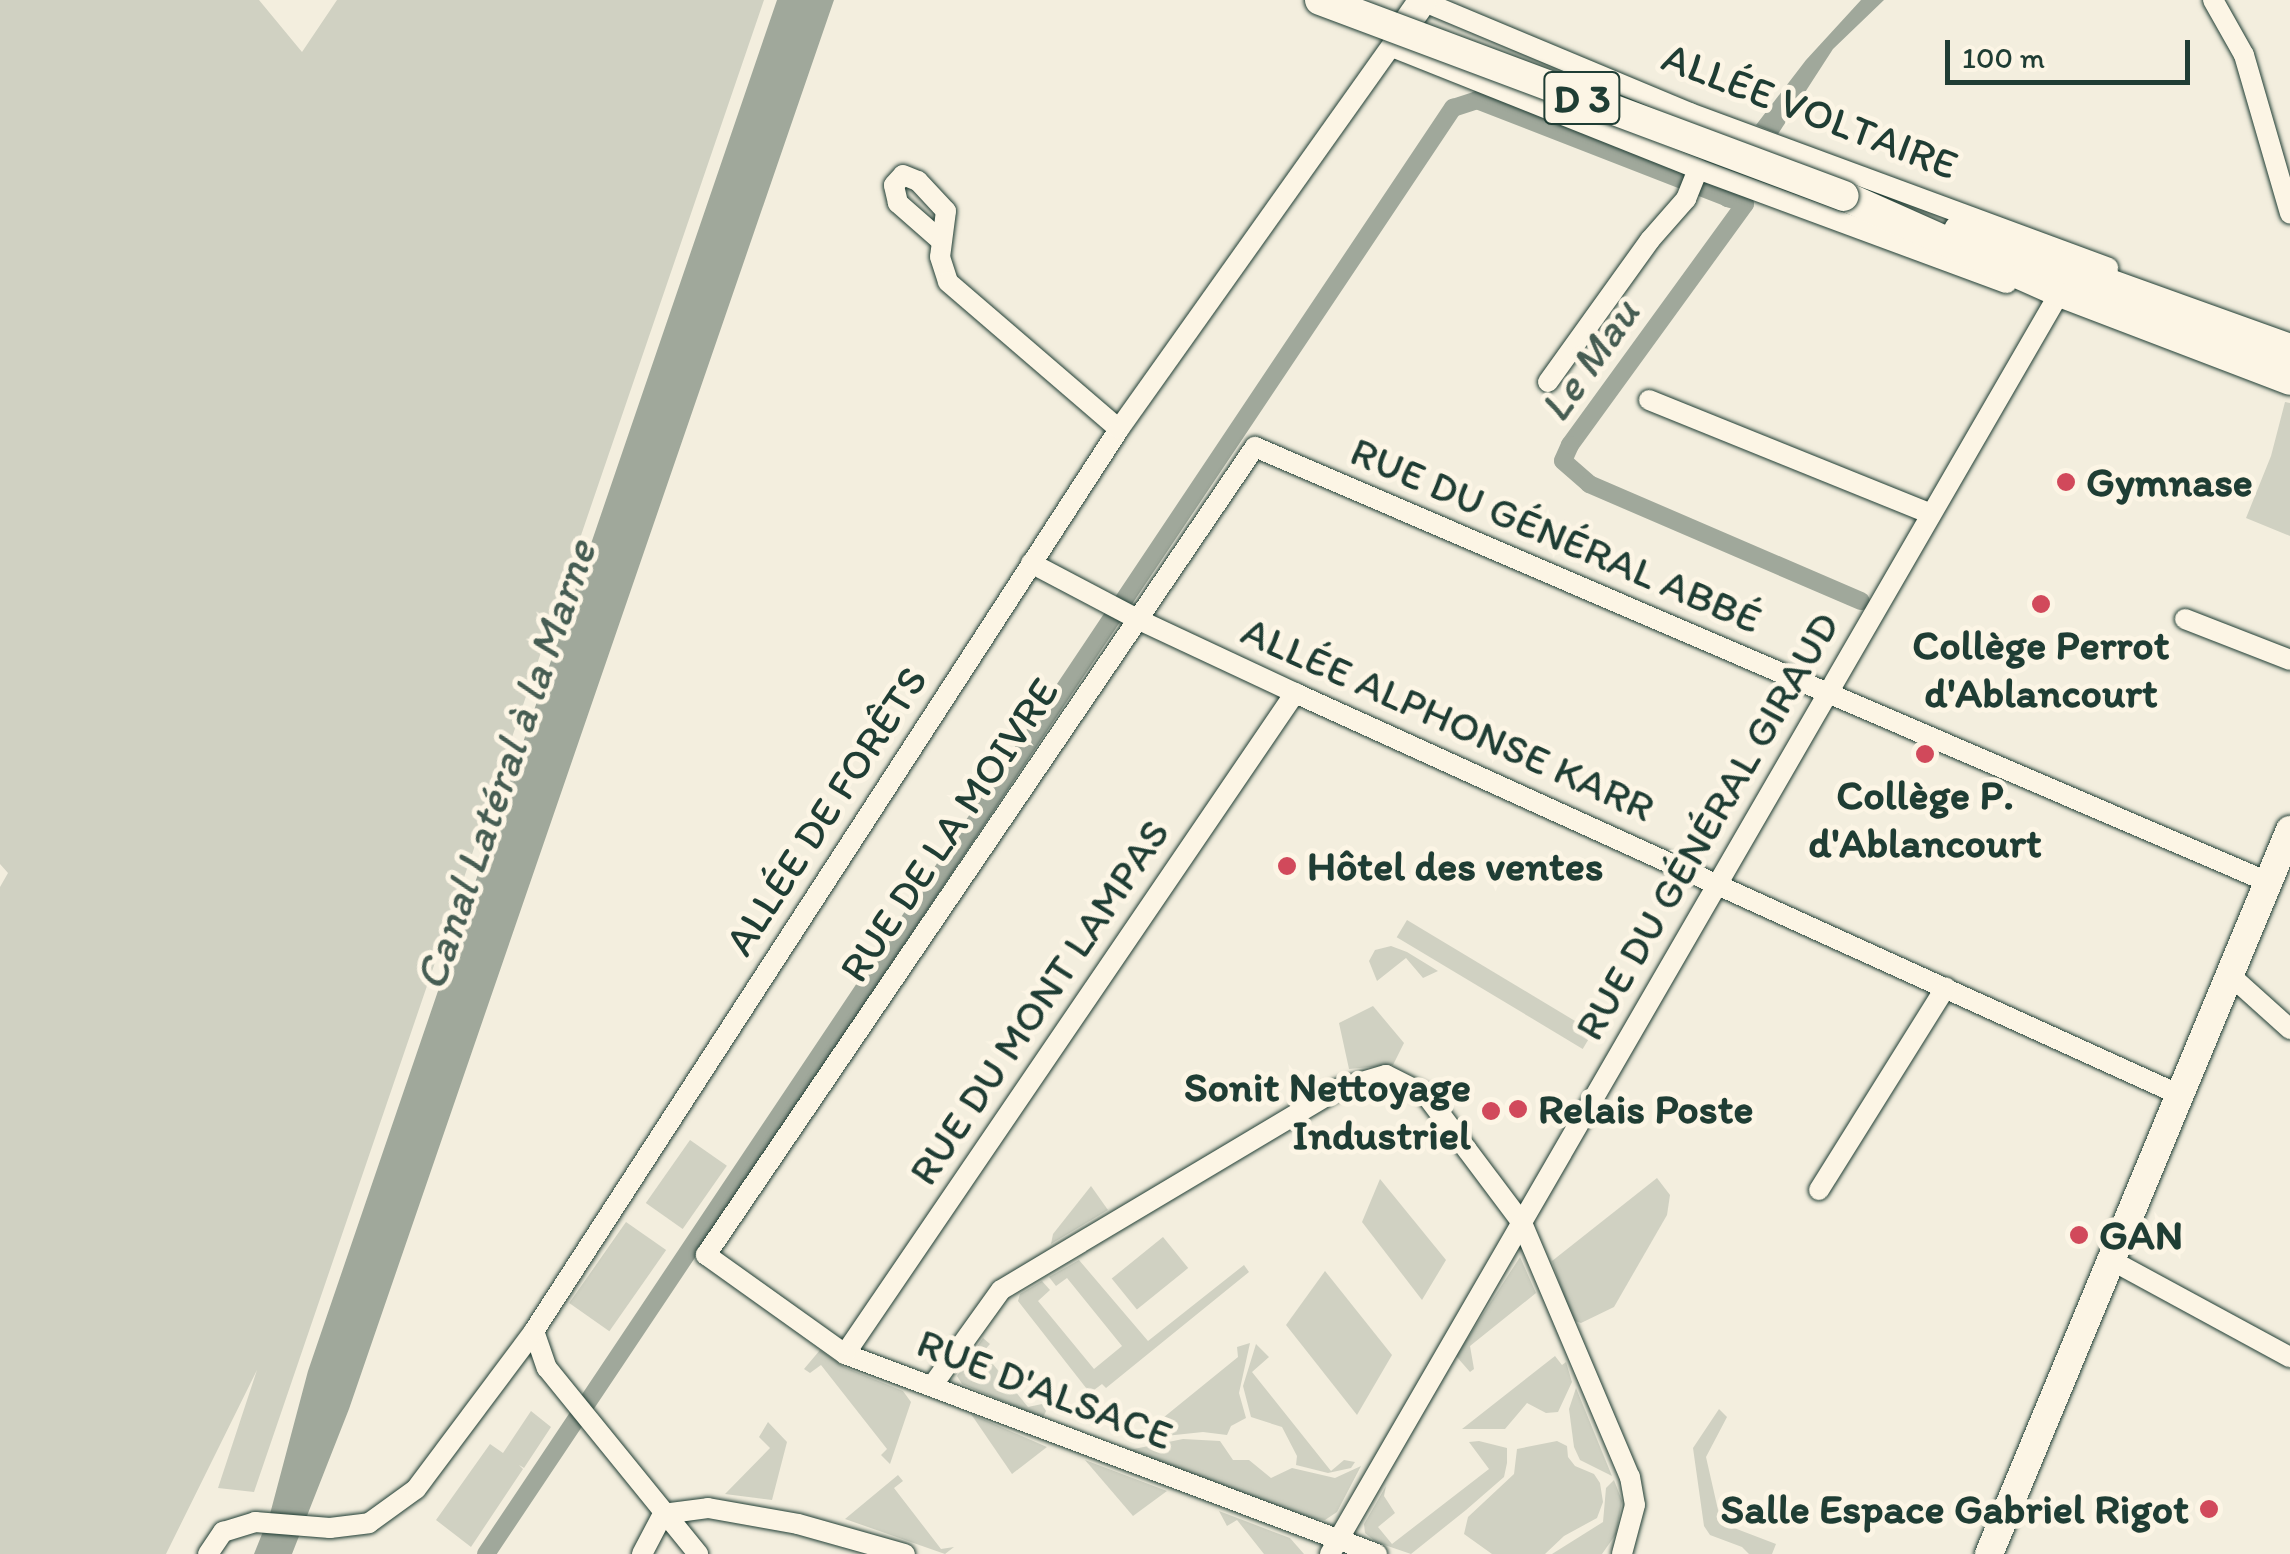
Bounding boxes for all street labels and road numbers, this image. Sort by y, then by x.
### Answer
street label: ALLÉE VOLTAIRE [1653,31,1967,191]
road number: D 3 [1542,63,1622,133]
street label: RUE DU GÉNÉRAL ABBÉ [1343,425,1769,645]
street label: RUE DU GÉNÉRAL GIRAUD [1562,601,1852,1051]
street label: ALLÉE ALPHONSE KARR [1233,605,1663,833]
street label: ALLÉE DE FORÊTS [714,657,938,965]
street label: RUE DE LA MOIVRE [830,670,1068,990]
street label: RUE DU MONT LAMPAS [897,808,1181,1196]
street label: RUE D'ALSACE [910,1317,1180,1461]

